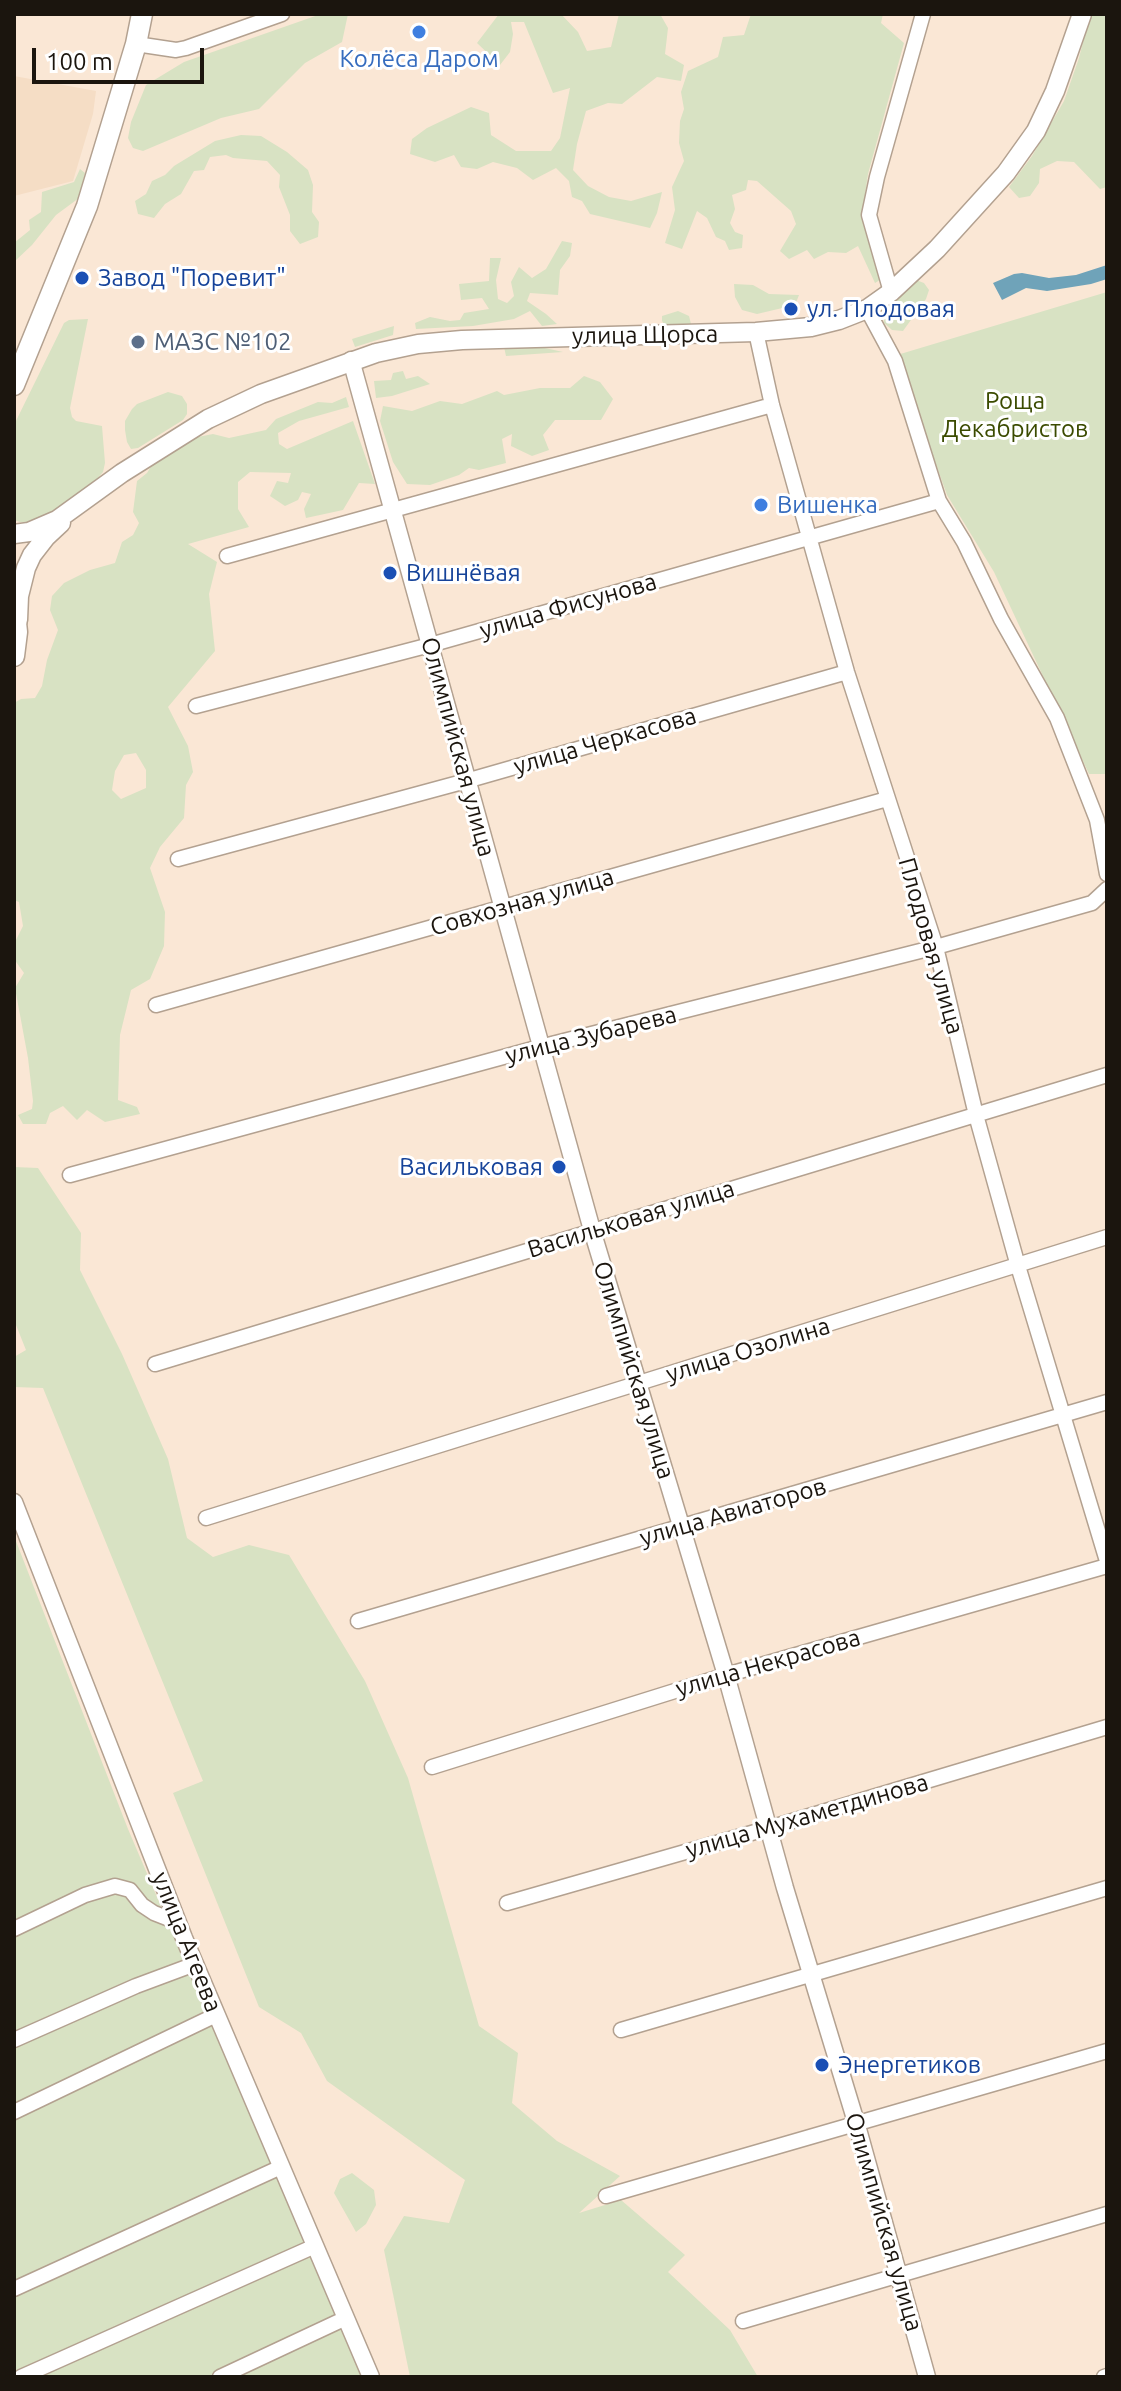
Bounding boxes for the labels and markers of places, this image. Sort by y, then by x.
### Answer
marker: Колёса Даром [410,23,428,41]
place label: Колёса Даром [339,45,499,73]
place label: Завод "Поревит" [98,264,286,292]
marker: Завод "Поревит" [73,269,91,287]
place label: ул. Плодовая [807,295,955,323]
marker: ул. Плодовая [782,300,800,318]
place label: МАЗС №102 [154,328,291,356]
marker: МАЗС №102 [129,333,147,351]
place label: Вишенка [777,491,878,519]
marker: Вишенка [752,496,770,514]
place label: Вишнёвая [406,559,521,587]
marker: Вишнёвая [381,564,399,582]
place label: Васильковая [399,1153,543,1181]
marker: Васильковая [550,1158,568,1176]
place label: Энергетиков [838,2051,981,2079]
marker: Энергетиков [813,2056,831,2074]

